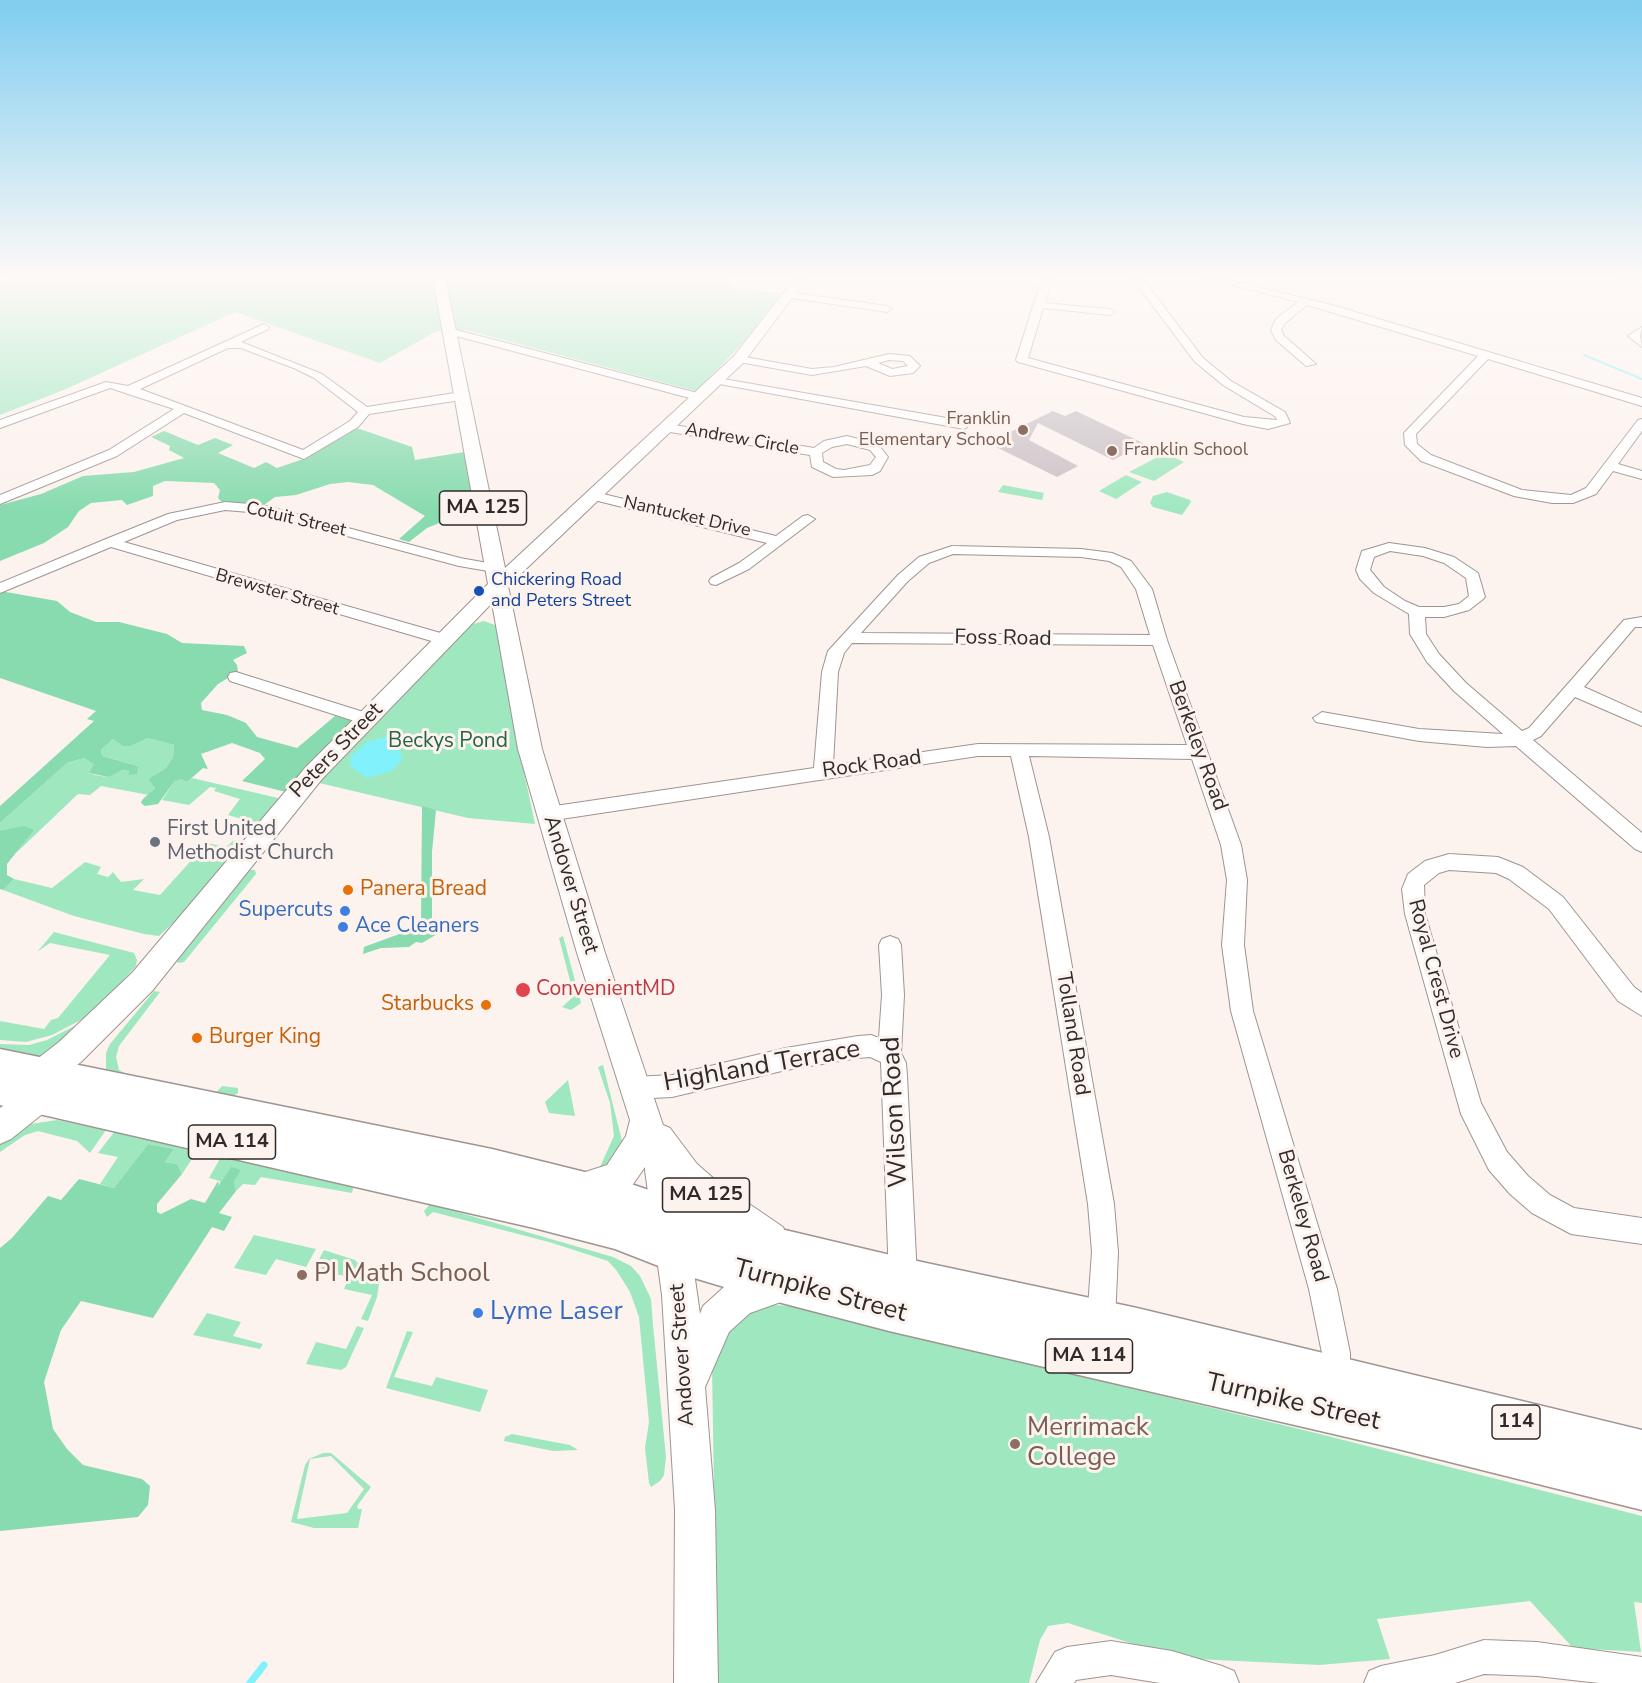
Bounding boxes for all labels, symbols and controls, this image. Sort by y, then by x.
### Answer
place label: Franklin Elementary School [859,409,1011,452]
street label: Andrew Circle [683,419,801,461]
marker: Franklin Elementary School [1016,423,1030,437]
place label: Franklin School [1124,440,1248,462]
marker: Franklin School [1105,444,1119,458]
road number: MA 125 [440,491,526,525]
street label: Nantucket Drive [621,492,753,542]
street label: Cotuit Street [244,498,348,542]
street label: Brewster Street [213,565,341,621]
place label: Chickering Road and Peters Street [491,570,631,612]
marker: Chickering Road and Peters Street [472,584,486,598]
street label: Foss Road [954,626,1052,652]
street label: Berkeley Road [1162,678,1232,814]
street label: Peters Street [285,698,389,804]
park label: Beckys Pond [388,729,508,755]
street label: Rock Road [821,746,923,784]
street label: Andover Street [537,813,603,957]
place label: First United Methodist Church [167,817,334,867]
marker: First United Methodist Church [148,835,162,849]
place label: Panera Bread [360,877,487,903]
marker: Panera Bread [341,883,355,897]
street label: Royal Crest Drive [1402,897,1468,1061]
place label: Supercuts [239,898,333,924]
marker: Supercuts [338,904,352,918]
place label: Ace Cleaners [355,914,479,940]
marker: Ace Cleaners [336,920,350,934]
street label: Tolland Road [1050,970,1094,1098]
place label: ConvenientMD [536,977,676,1003]
marker: ConvenientMD [514,981,532,999]
place label: Starbucks [381,992,474,1018]
marker: Starbucks [479,998,493,1012]
place label: Burger King [209,1025,321,1051]
marker: Burger King [190,1031,204,1045]
street label: Highland Terrace [661,1034,863,1100]
street label: Wilson Road [876,1036,916,1188]
road number: MA 114 [188,1125,276,1159]
street label: Berkeley Road [1271,1147,1333,1285]
road number: MA 125 [662,1178,750,1212]
street label: Turnpike Street [730,1254,910,1330]
place label: PI Math School [314,1259,490,1291]
marker: PI Math School [295,1268,309,1282]
street label: Andover Street [665,1283,701,1427]
place label: Lyme Laser [490,1297,623,1329]
marker: Lyme Laser [471,1306,485,1320]
road number: MA 114 [1046,1339,1132,1373]
street label: Turnpike Street [1203,1368,1383,1438]
road number: 114 [1492,1405,1540,1439]
place label: Merrimack College [1027,1413,1149,1474]
marker: Merrimack College [1008,1437,1022,1451]

